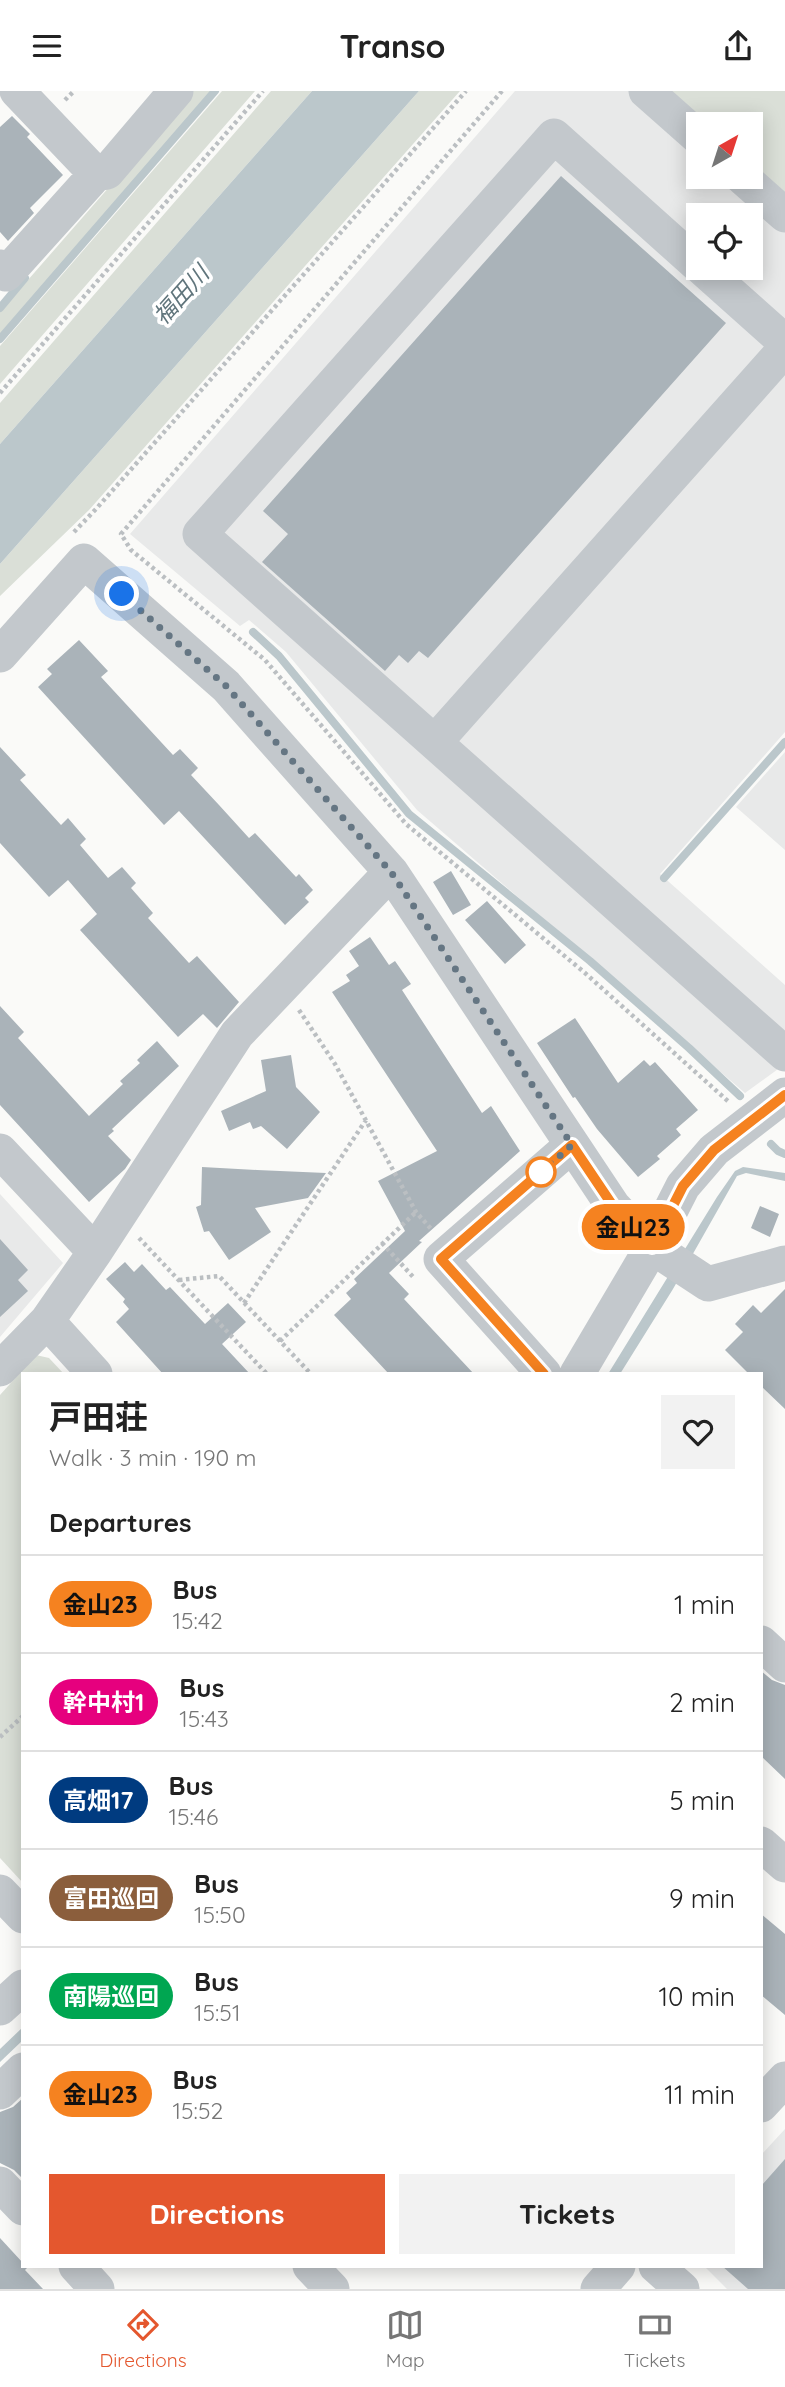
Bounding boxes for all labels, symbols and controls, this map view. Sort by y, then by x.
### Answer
text: Transo [339,26,446,66]
icon: menu [28,27,66,65]
icon: share [719,27,757,65]
north arrow [686,112,763,189]
map controls [686,112,763,280]
button: locate [686,203,763,280]
water label: 福田川 [147,257,216,330]
your location [104,576,139,611]
unlabelled marker [526,1157,556,1187]
line badge: 金山23 [584,1204,682,1250]
text: 金山23 [596,1212,670,1242]
button: heart [661,1395,735,1469]
text: 戸田荘 [49,1396,148,1437]
text: Walk · 3 min · 190 m [49,1443,256,1472]
text: Departures [49,1506,192,1539]
text: Bus [173,1573,217,1606]
text: 1 min [674,1588,735,1621]
text: 金山23 [63,1589,138,1619]
text: 15:42 [173,1606,223,1635]
text: Bus [179,1671,224,1704]
text: 2 min [669,1686,735,1719]
text: 幹中村1 [63,1687,144,1717]
text: 15:43 [179,1704,229,1733]
text: Bus [169,1769,213,1802]
text: 5 min [669,1784,735,1817]
text: 高畑17 [63,1785,134,1815]
text: 15:46 [169,1802,218,1831]
text: Bus [194,1867,239,1900]
text: 9 min [669,1882,735,1915]
text: 富田巡回 [63,1883,159,1913]
text: 15:50 [194,1900,246,1929]
text: Bus [194,1965,239,1998]
text: 10 min [659,1980,735,2013]
text: 南陽巡回 [63,1981,159,2011]
text: 15:51 [194,1998,240,2027]
text: Bus [173,2063,217,2096]
text: 11 min [664,2078,735,2111]
text: 金山23 [63,2079,138,2109]
text: 15:52 [173,2096,223,2125]
button: Directions [49,2174,385,2254]
button: Tickets [399,2174,735,2254]
tab: Directions [100,2306,187,2372]
tab: Map [386,2306,425,2372]
tab: Tickets [624,2306,685,2372]

